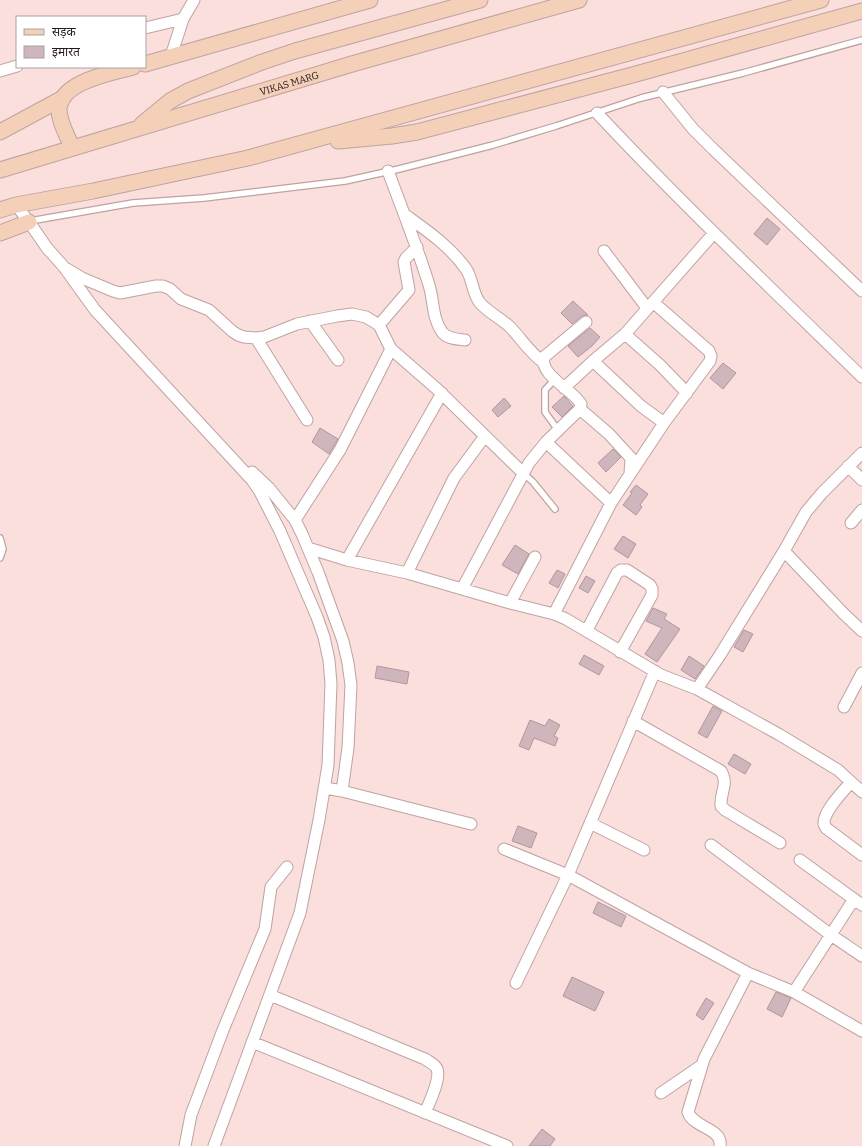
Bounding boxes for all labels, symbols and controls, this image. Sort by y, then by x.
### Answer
legend [16,16,146,68]
text: सड़क [52,25,77,39]
text: इमारत [52,45,81,59]
street label: VIKAS MARG [258,69,321,98]

